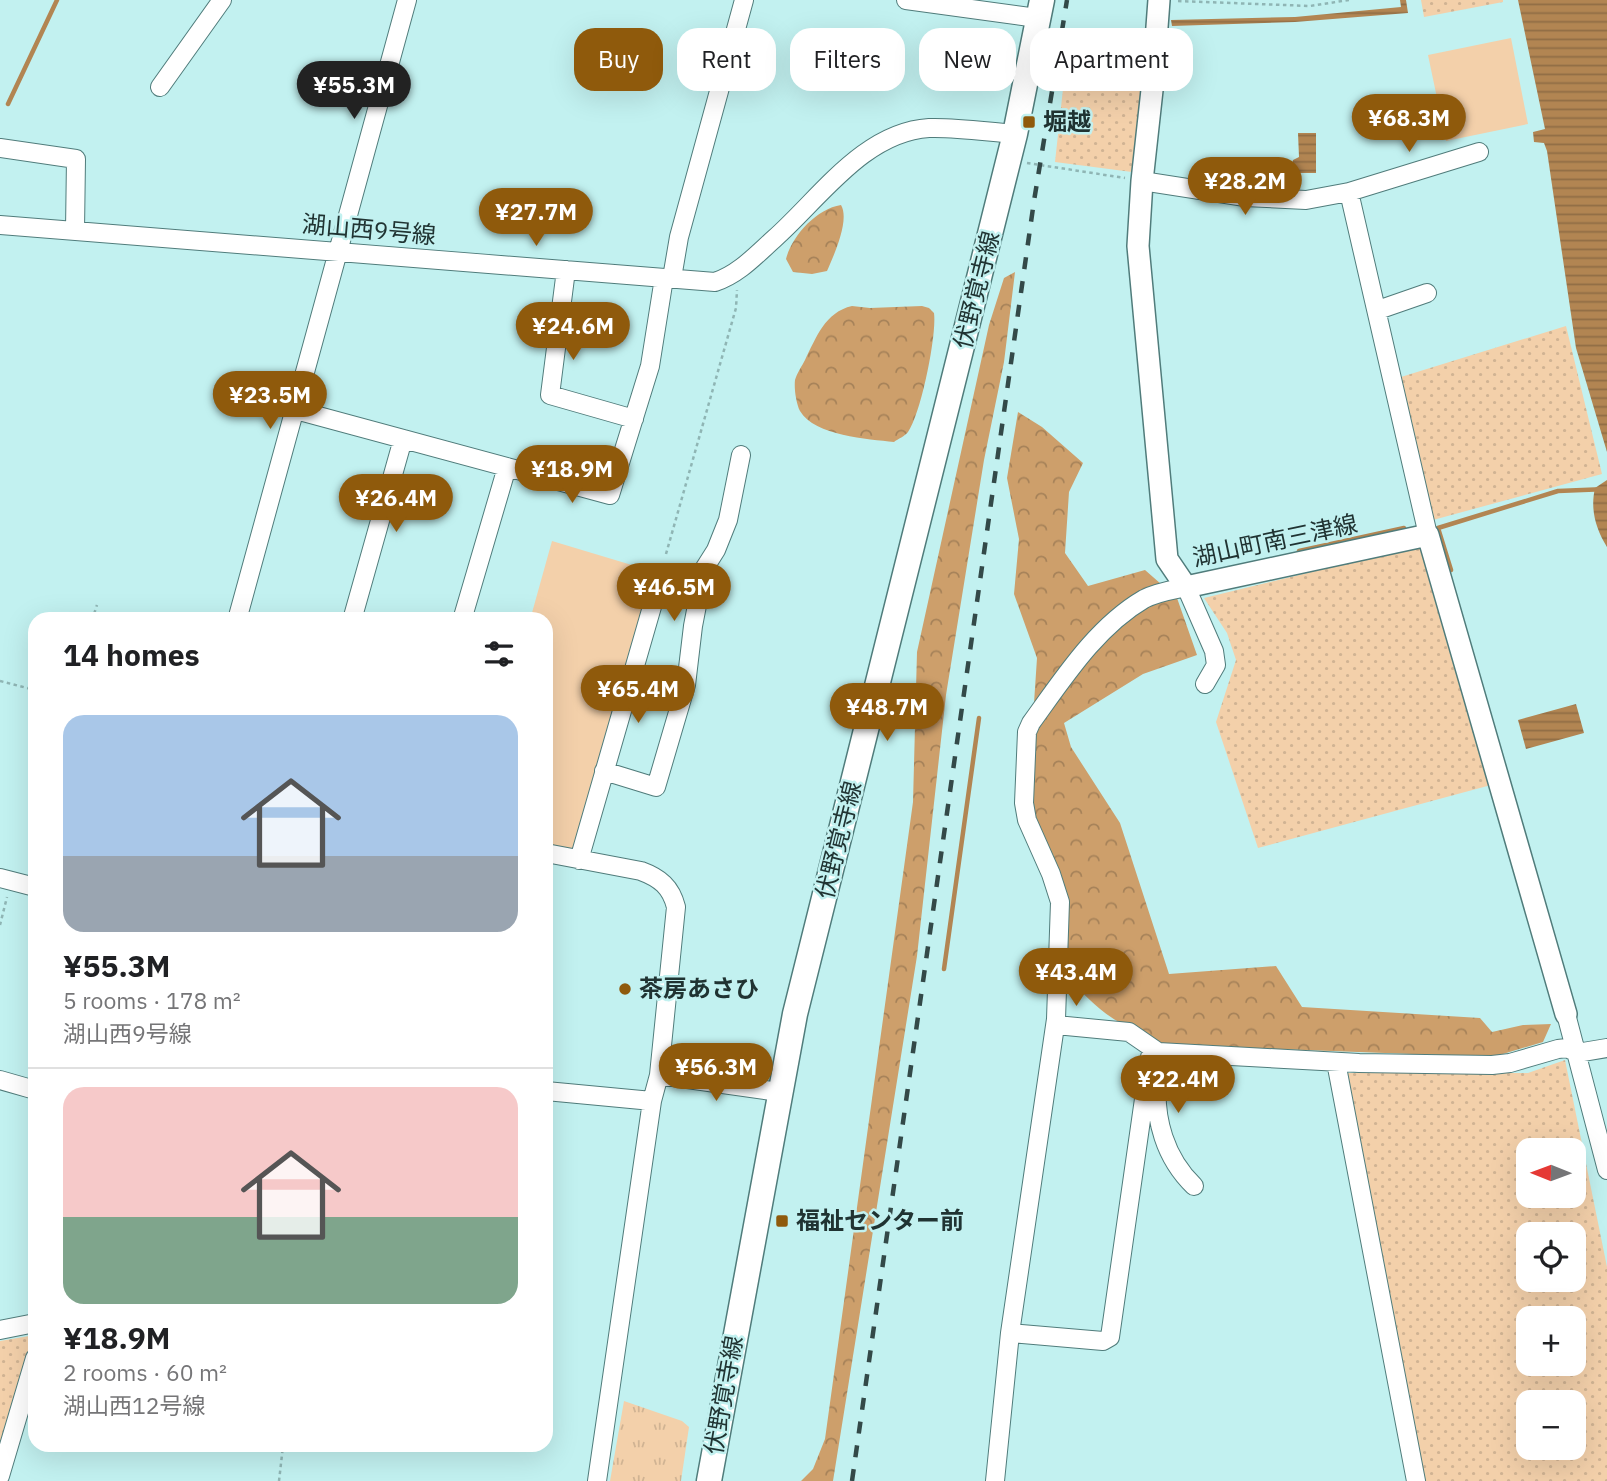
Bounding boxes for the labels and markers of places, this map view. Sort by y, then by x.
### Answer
pin: ¥55.3M [297,61,411,121]
pin: ¥68.3M [1352,94,1466,154]
place label: 堀越 [1043,105,1091,137]
marker: 堀越 [1021,114,1037,130]
pin: ¥28.2M [1188,158,1302,217]
pin: ¥27.7M [479,188,593,248]
pin: ¥24.6M [516,302,630,362]
pin: ¥23.5M [213,372,327,431]
pin: ¥18.9M [515,446,629,505]
pin: ¥26.4M [339,475,453,534]
pin: ¥46.5M [617,564,731,623]
pin: ¥65.4M [581,666,695,725]
pin: ¥48.7M [830,684,944,743]
pin: ¥43.4M [1019,948,1133,1008]
place label: 茶房あさひ [639,972,759,1004]
marker: 茶房あさひ [617,981,633,997]
pin: ¥56.3M [659,1044,773,1103]
pin: ¥22.4M [1121,1056,1235,1115]
place label: 福祉センター前 [796,1204,964,1236]
marker: 福祉センター前 [774,1213,790,1229]

